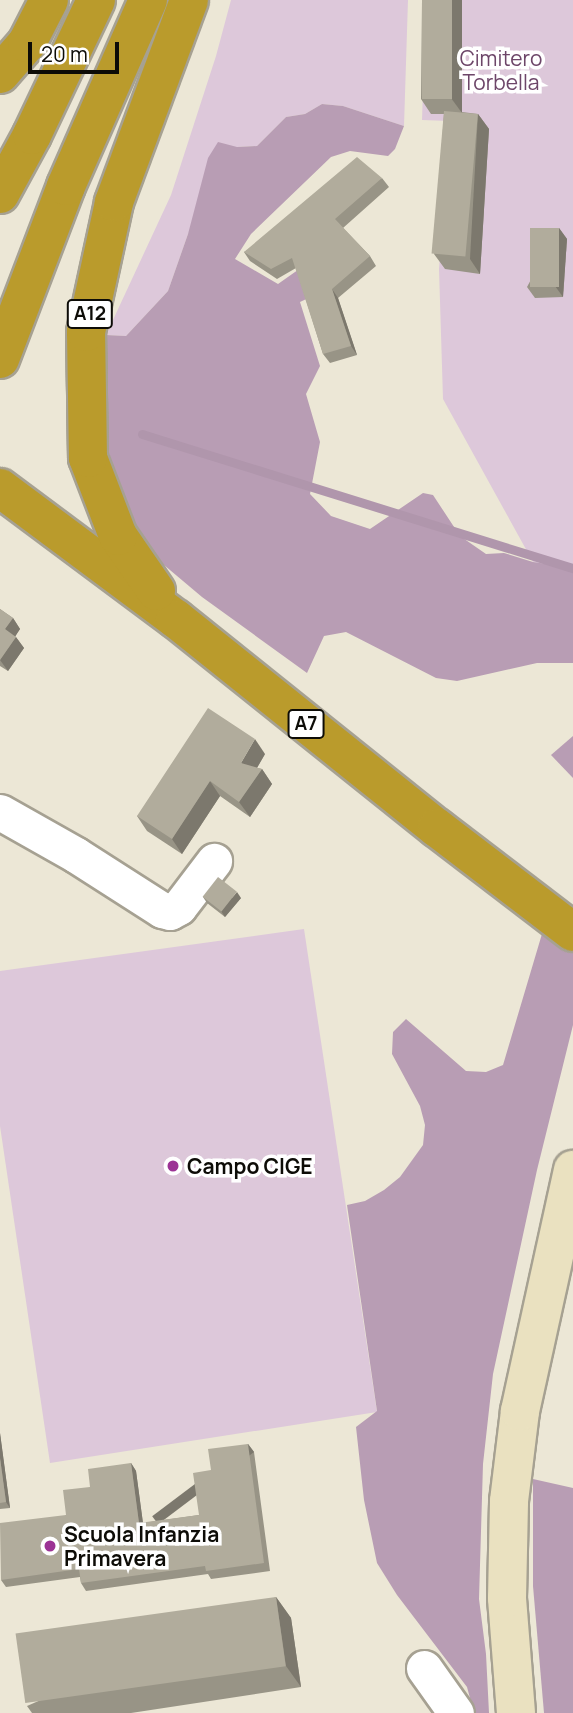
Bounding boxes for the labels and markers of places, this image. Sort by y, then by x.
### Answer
place label: Campo CIGE [187,1153,313,1179]
marker: Campo CIGE [165,1158,181,1174]
place label: Scuola Infanzia Primavera [64,1521,219,1571]
marker: Scuola Infanzia Primavera [42,1538,58,1554]

